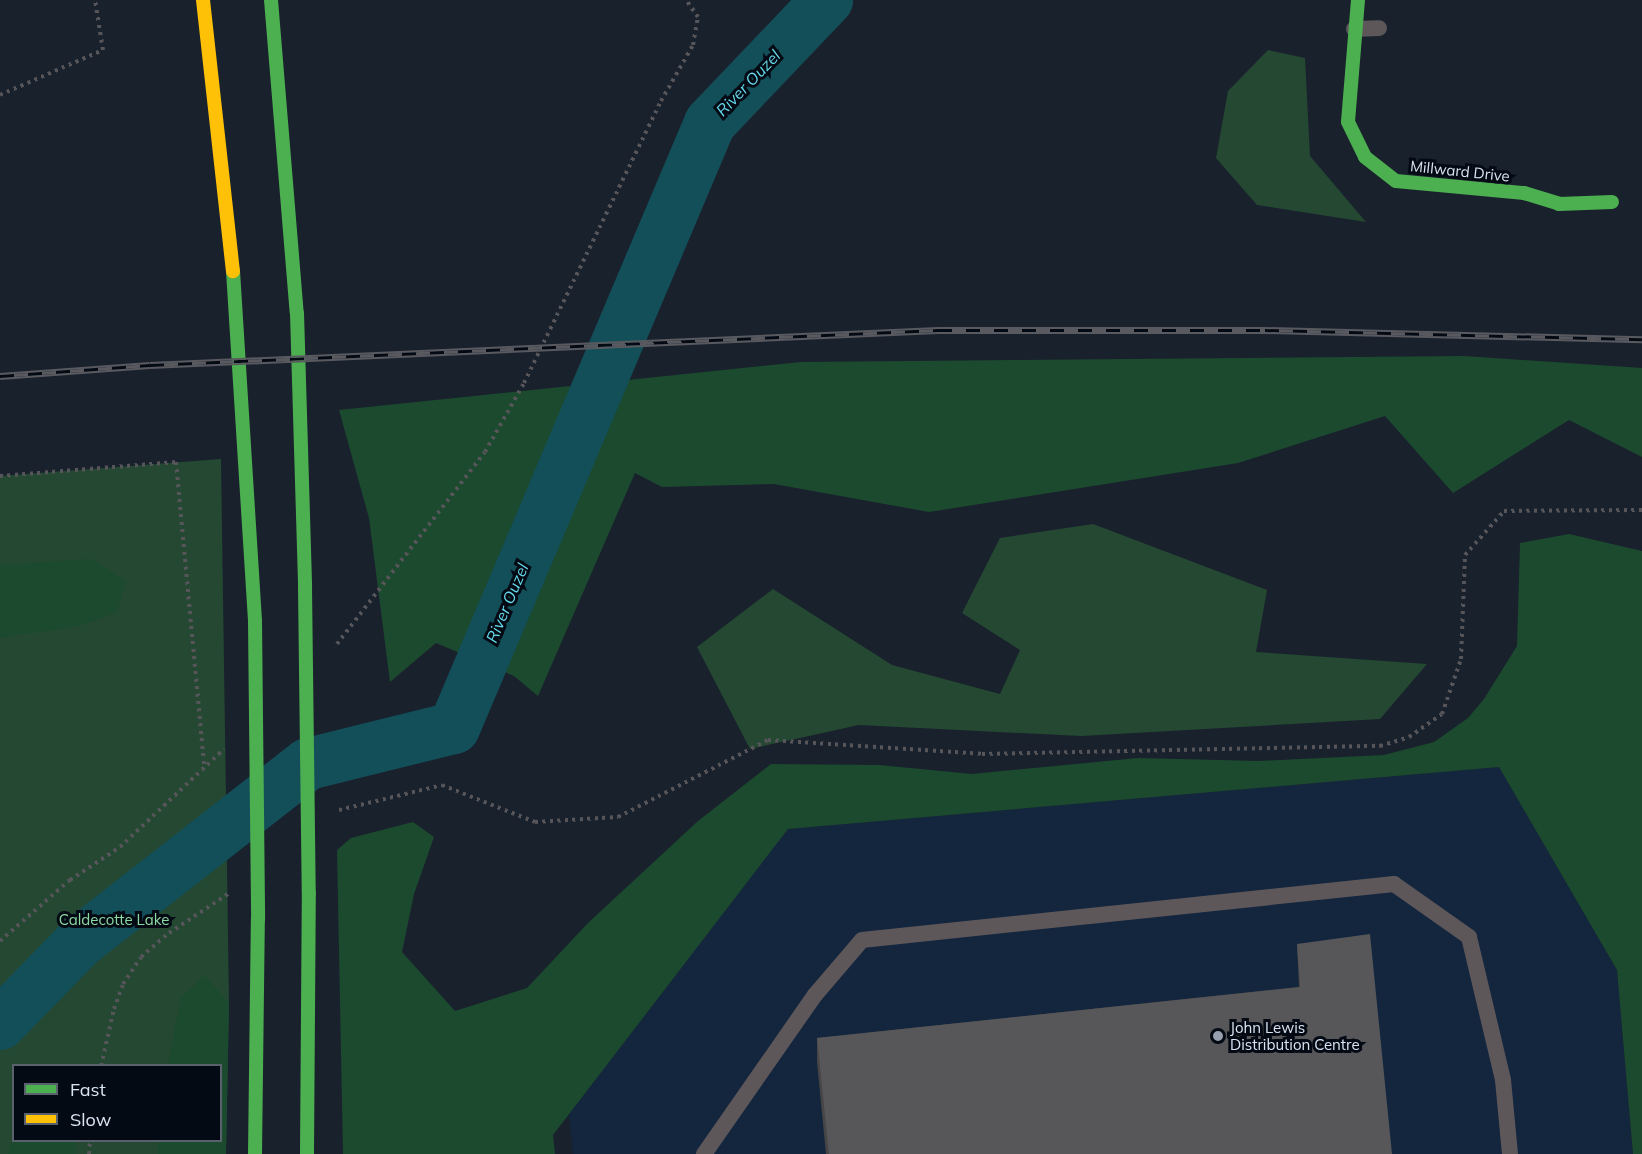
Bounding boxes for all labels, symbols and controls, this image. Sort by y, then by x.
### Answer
water label: River Ouzel [712,46,784,120]
street label: Millward Drive [1409,157,1511,185]
water label: River Ouzel [482,561,532,645]
park label: Caldecotte Lake [59,911,169,929]
place label: John Lewis Distribution Centre [1230,1018,1360,1053]
marker: John Lewis Distribution Centre [1211,1029,1225,1043]
legend [12,1064,222,1142]
text: Fast [70,1078,106,1101]
text: Slow [70,1108,111,1131]

